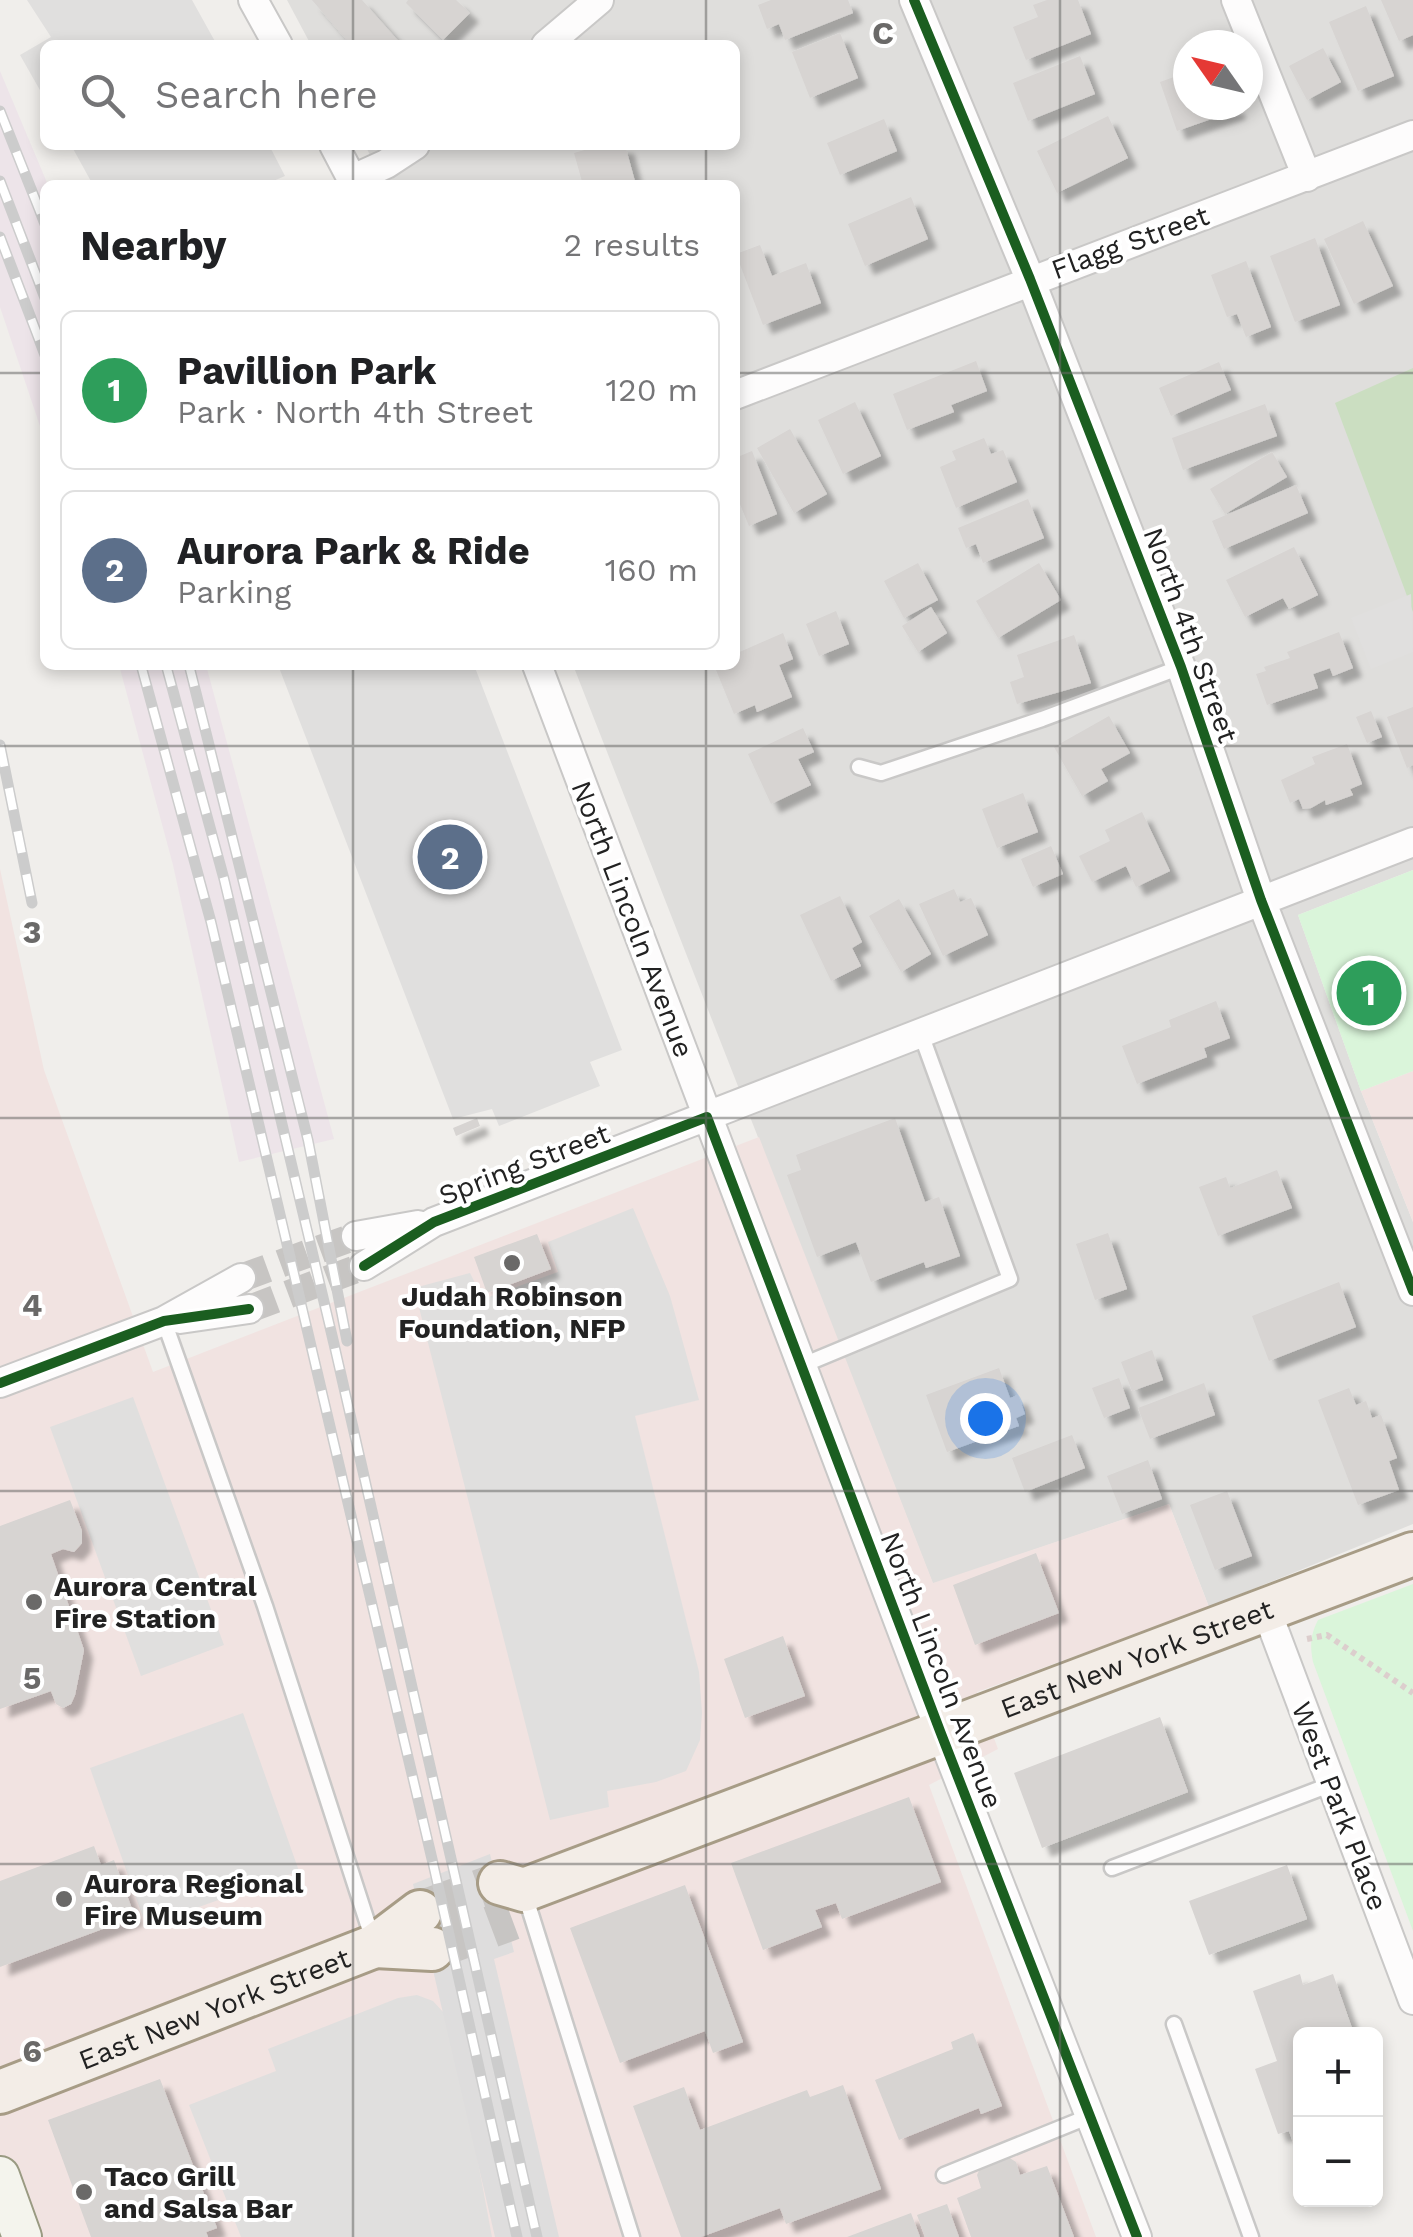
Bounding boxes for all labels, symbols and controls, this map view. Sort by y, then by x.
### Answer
text: C [872,14,894,52]
north arrow [1173,30,1263,120]
search box [40,40,740,150]
icon: search [75,68,130,123]
text: Search here [155,73,378,117]
street label: Flagg Street [1047,199,1214,286]
text: Nearby [80,221,227,270]
text: 2 results [563,226,700,264]
text: Pavillion Park [177,349,436,393]
text: 1 [108,371,121,409]
text: 120 m [606,371,698,409]
text: Park · North 4th Street [177,393,533,431]
street label: North 4th Street [1136,523,1245,747]
text: Aurora Park & Ride [177,529,530,573]
text: 2 [105,551,124,589]
text: 160 m [605,551,698,589]
text: Parking [177,573,291,611]
street label: North Lincoln Avenue [565,776,701,1062]
pin: 2 [418,820,482,894]
text: 3 [23,913,41,951]
pin: 1 [1336,956,1402,1030]
street label: Spring Street [434,1117,614,1212]
marker: Judah Robinson Foundation, NFP [501,1252,523,1274]
place label: Judah Robinson Foundation, NFP [398,1280,626,1345]
text: 4 [22,1286,42,1324]
your location [960,1393,1011,1444]
street label: North Lincoln Avenue [874,1527,1010,1813]
place label: Aurora Central Fire Station [54,1570,258,1635]
marker: Aurora Central Fire Station [23,1591,45,1613]
street label: East New York Street [996,1592,1278,1725]
text: 5 [23,1659,41,1697]
street label: West Park Place [1285,1697,1394,1915]
place label: Aurora Regional Fire Museum [84,1867,304,1932]
marker: Aurora Regional Fire Museum [53,1888,75,1910]
street label: East New York Street [74,1941,355,2077]
map controls [1293,2027,1383,2207]
button: + [1293,2027,1383,2117]
text: 6 [22,2032,42,2070]
button: − [1293,2117,1383,2207]
place label: Taco Grill and Salsa Bar [104,2160,293,2225]
marker: Taco Grill and Salsa Bar [73,2181,95,2203]

